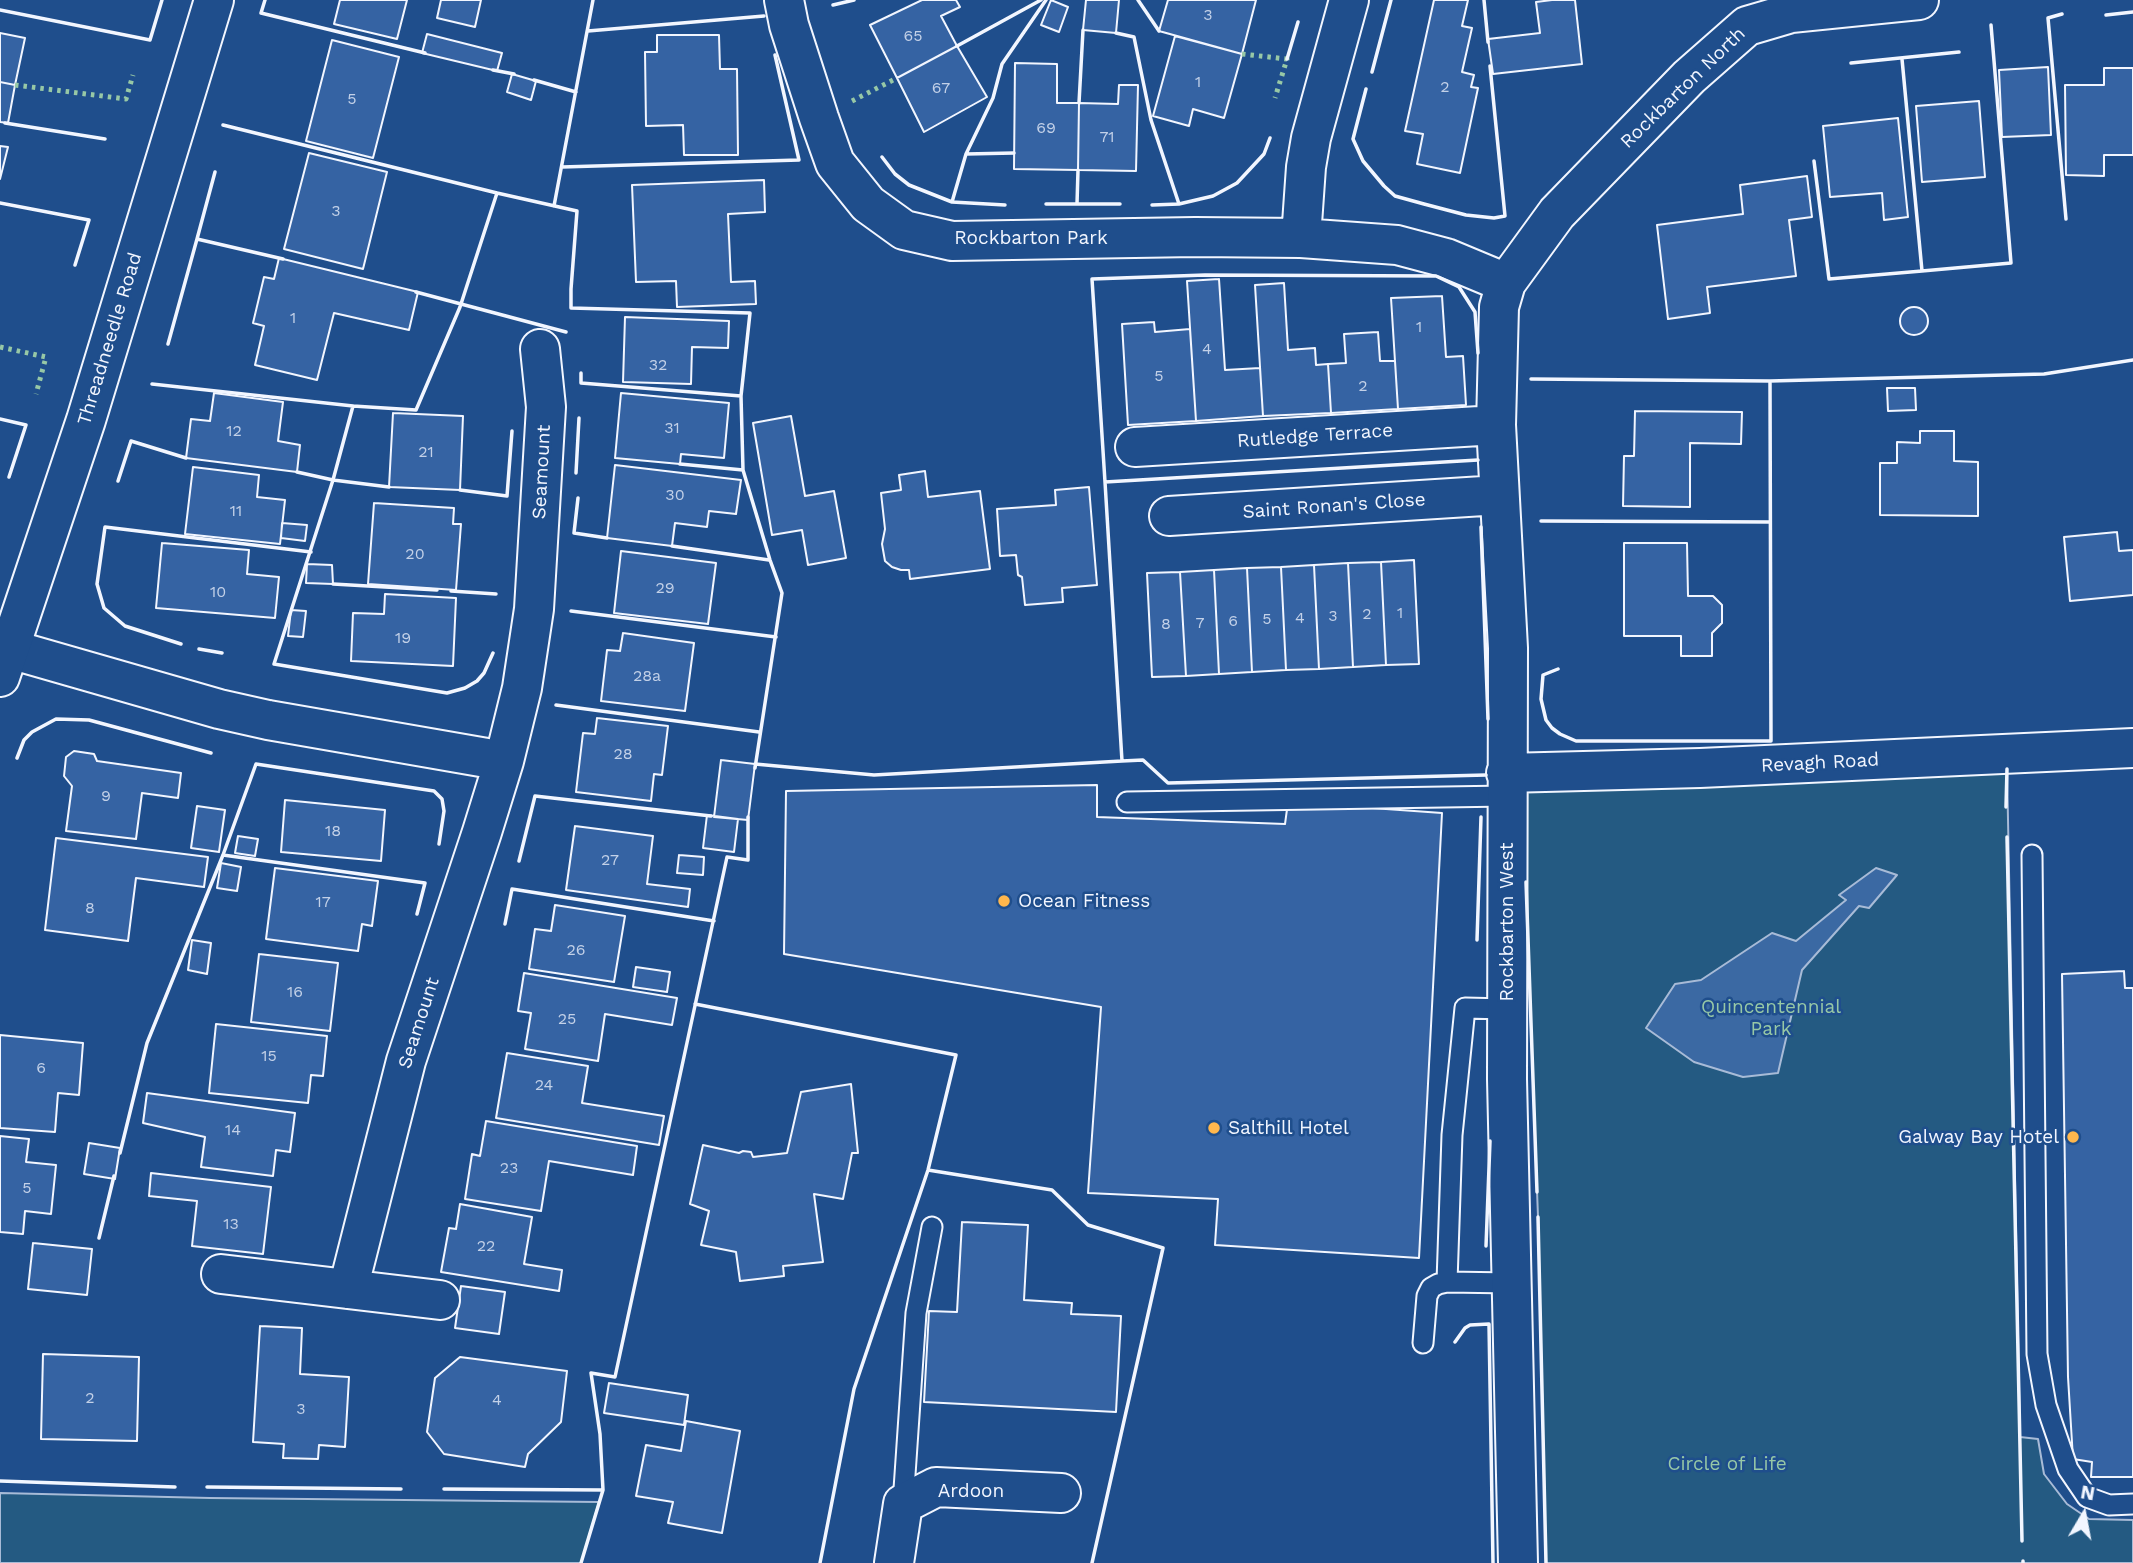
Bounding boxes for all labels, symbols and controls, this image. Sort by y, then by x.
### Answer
house number: 3 [1203,5,1213,25]
street label: Rockbarton North [1616,23,1750,153]
house number: 65 [903,26,923,46]
house number: 1 [1195,72,1201,92]
house number: 2 [1440,77,1450,97]
house number: 67 [932,78,950,98]
house number: 5 [347,89,357,109]
house number: 69 [1036,118,1056,138]
house number: 71 [1099,127,1115,147]
house number: 3 [331,201,341,221]
street label: Rockbarton Park [954,227,1108,249]
street label: Threadneedle Road [73,250,147,428]
house number: 1 [290,308,296,328]
house number: 1 [1416,317,1422,337]
house number: 4 [1202,339,1212,359]
house number: 32 [649,355,667,375]
house number: 5 [1154,366,1164,386]
house number: 2 [1358,376,1368,396]
house number: 31 [664,418,680,438]
street label: Rutledge Terrace [1236,419,1394,453]
house number: 12 [226,421,242,441]
street label: Seamount [528,424,556,520]
house number: 21 [418,442,434,462]
house number: 30 [665,485,685,505]
street label: Saint Ronan's Close [1242,488,1426,524]
house number: 11 [230,501,242,521]
house number: 20 [405,544,425,564]
house number: 29 [655,578,675,598]
house number: 10 [210,582,226,602]
house number: 1 [1397,603,1403,623]
house number: 2 [1362,604,1372,624]
house number: 3 [1328,606,1338,626]
house number: 4 [1295,608,1305,628]
house number: 5 [1262,609,1272,629]
house number: 6 [1228,611,1238,631]
house number: 7 [1196,613,1204,633]
house number: 8 [1161,614,1171,634]
house number: 19 [395,628,411,648]
house number: 28a [633,666,661,686]
house number: 28 [613,744,633,764]
street label: Revagh Road [1760,749,1880,777]
house number: 9 [101,786,111,806]
house number: 18 [325,821,341,841]
street label: Rockbarton West [1496,842,1518,1002]
house number: 27 [601,850,619,870]
place label: Ocean Fitness [1018,890,1150,912]
house number: 17 [315,892,331,912]
marker: Ocean Fitness [996,893,1012,909]
house number: 8 [85,898,95,918]
house number: 26 [566,940,586,960]
street label: Seamount [394,974,444,1072]
house number: 16 [287,982,303,1002]
park label: Quincentennial Park [1701,996,1841,1040]
house number: 25 [558,1009,576,1029]
house number: 15 [261,1046,277,1066]
house number: 6 [36,1058,46,1078]
house number: 24 [535,1075,553,1095]
place label: Salthill Hotel [1228,1117,1349,1139]
house number: 14 [225,1120,241,1140]
marker: Salthill Hotel [1206,1120,1222,1136]
place label: Galway Bay Hotel [1898,1126,2059,1148]
marker: Galway Bay Hotel [2065,1129,2081,1145]
house number: 23 [500,1158,518,1178]
house number: 5 [22,1178,32,1198]
house number: 13 [223,1214,239,1234]
house number: 22 [477,1236,495,1256]
house number: 2 [85,1388,95,1408]
house number: 4 [492,1390,502,1410]
house number: 3 [296,1399,306,1419]
park label: Circle of Life [1667,1453,1787,1475]
north arrow [2049,1479,2119,1549]
street label: Ardoon [938,1480,1004,1502]
text: N [2079,1480,2097,1505]

